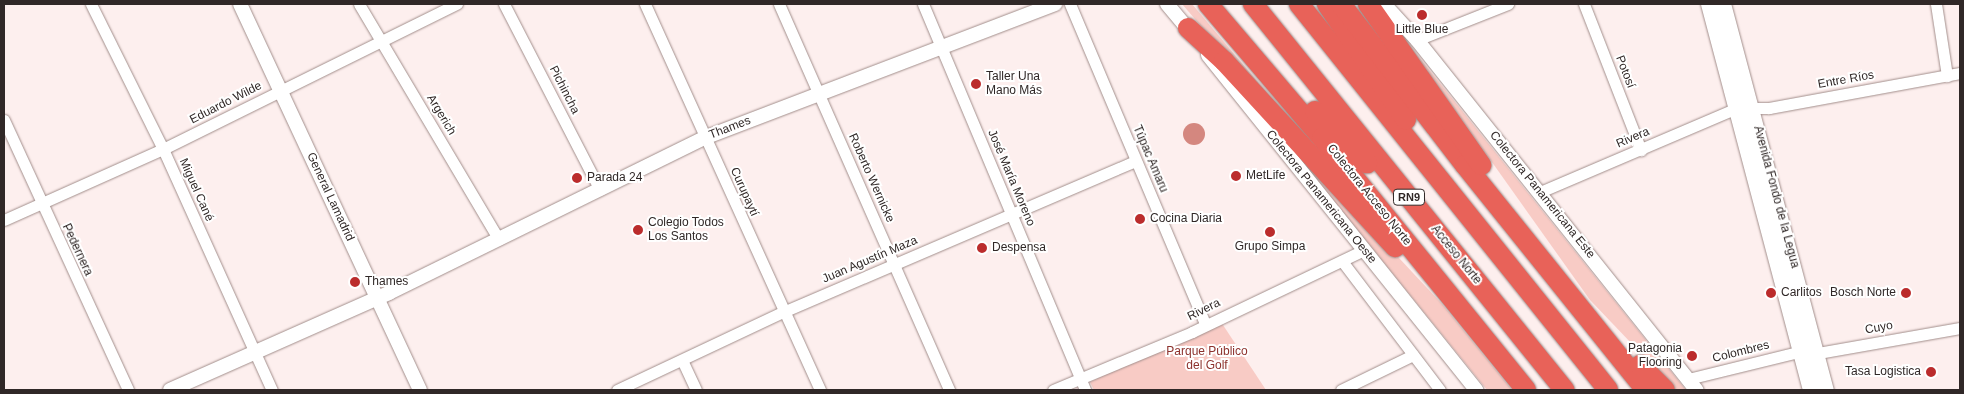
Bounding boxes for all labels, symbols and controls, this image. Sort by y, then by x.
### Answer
marker: Little Blue [1416,9,1428,21]
place label: Little Blue [1396,23,1448,37]
street label: Potosí [1612,54,1638,90]
street label: Pichincha [546,64,582,116]
street label: Entre Ríos [1817,68,1875,92]
place label: Taller Una Mano Más [986,70,1042,98]
marker: Taller Una Mano Más [970,78,982,90]
street label: Eduardo Wilde [188,79,264,127]
street label: Argerich [423,92,459,138]
street label: Thames [707,114,753,142]
street label: Túpac Amaru [1129,123,1171,195]
street label: Avenida Fondo de la Legua [1750,124,1802,270]
street label: Rivera [1614,125,1652,151]
street label: Colectora Panamericana Oeste [1263,127,1379,267]
street label: José María Moreno [984,128,1038,228]
street label: Colectora Panamericana Este [1486,129,1598,261]
street label: Roberto Wernicke [845,131,897,225]
street label: Colectora Acceso Norte [1324,141,1414,249]
street label: General Lamadrid [303,150,357,244]
street label: Miguel Cané [176,156,216,224]
street label: Curupaytí [727,165,761,219]
place label: MetLife [1246,169,1285,183]
marker: MetLife [1230,170,1242,182]
place label: Parada 24 [587,171,642,185]
marker: Parada 24 [571,172,583,184]
road number: RN9 [1393,188,1425,206]
place label: Cocina Diaria [1150,212,1222,226]
marker: Cocina Diaria [1134,213,1146,225]
place label: Colegio Todos Los Santos [648,216,724,244]
street label: Pedernera [59,222,95,278]
street label: Acceso Norte [1428,222,1484,288]
marker: Colegio Todos Los Santos [632,224,644,236]
marker: Grupo Simpa [1264,226,1276,238]
street label: Juan Agustín Maza [820,233,920,287]
place label: Grupo Simpa [1235,240,1305,254]
place label: Despensa [992,241,1046,255]
marker: Despensa [976,242,988,254]
place label: Thames [365,275,408,289]
marker: Thames [349,276,361,288]
place label: Carlitos [1781,286,1822,300]
place label: Bosch Norte [1830,286,1896,300]
marker: Carlitos [1765,287,1777,299]
marker: Bosch Norte [1900,287,1912,299]
street label: Rivera [1185,296,1223,324]
street label: Cuyo [1864,318,1894,338]
street label: Colombres [1711,338,1771,366]
place label: Patagonia Flooring [1628,342,1682,370]
park label: Parque Público del Golf [1166,345,1248,373]
marker: Patagonia Flooring [1686,350,1698,362]
place label: Tasa Logistica [1845,365,1921,379]
marker: Tasa Logistica [1925,366,1937,378]

